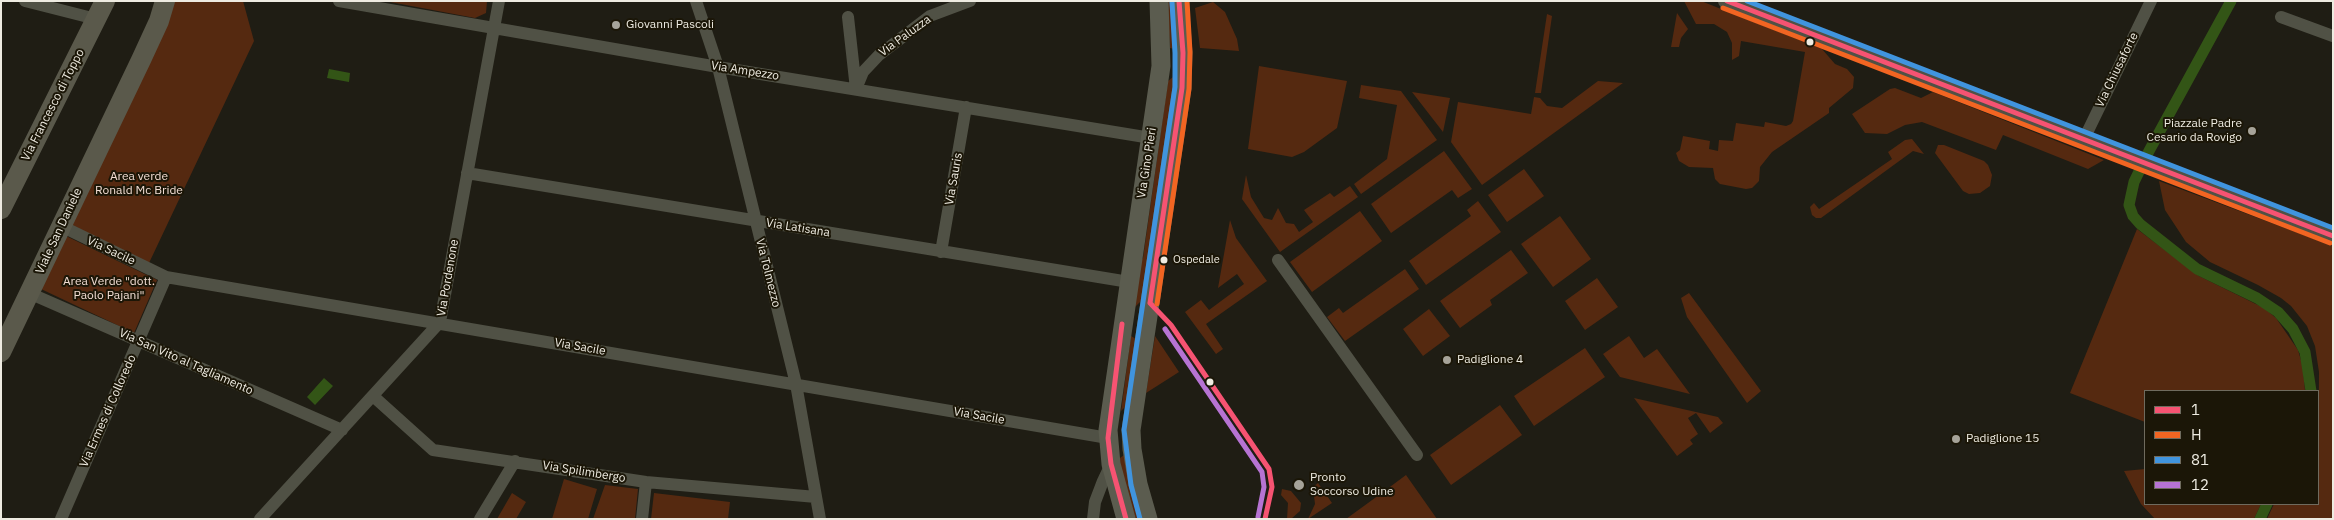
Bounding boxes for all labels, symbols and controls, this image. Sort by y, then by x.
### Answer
street label: Via Paluzza [876,12,934,60]
place label: Giovanni Pascoli [626,18,714,32]
marker: Giovanni Pascoli [610,19,622,31]
street label: Via Chiusaforte [2093,30,2141,110]
unlabelled marker [1805,37,1815,47]
street label: Via Francesco di Toppo [18,47,88,163]
street label: Via Ampezzo [710,58,780,84]
place label: Piazzale Padre Cesario da Rovigo [2147,117,2242,145]
marker: Piazzale Padre Cesario da Rovigo [2246,125,2258,137]
street label: Via Gino Pieri [1134,127,1160,199]
street label: Via Sauris [942,152,966,206]
park label: Area verde Ronald Mc Bride [95,170,183,198]
street label: Viale San Daniele [33,186,85,276]
street label: Via Latisana [765,216,831,240]
street label: Via Sacile [84,234,138,268]
street label: Via Tolmezzo [753,237,783,309]
street label: Via Pordenone [434,238,462,318]
place label: Ospedale [1173,253,1220,267]
marker: Ospedale [1159,255,1169,265]
park label: Area Verde "dott. Paolo Pajani" [63,275,155,303]
street label: Via San Vito al Tagliamento [117,326,255,398]
street label: Via Sacile [553,335,607,359]
street label: Via Ermes di Colloredo [77,353,139,469]
place label: Padiglione 4 [1457,353,1523,367]
marker: Padiglione 4 [1441,354,1453,366]
unlabelled marker [1205,377,1215,387]
legend [2144,390,2319,505]
text: 1 [2191,400,2200,419]
street label: Via Sacile [952,404,1006,428]
text: H [2191,425,2202,444]
place label: Padiglione 15 [1966,432,2039,446]
marker: Padiglione 15 [1950,433,1962,445]
text: 81 [2191,450,2209,469]
street label: Via Spilimbergo [541,458,627,486]
place label: Pronto Soccorso Udine [1310,471,1394,499]
text: 12 [2191,475,2209,494]
marker: Pronto Soccorso Udine [1292,478,1306,492]

